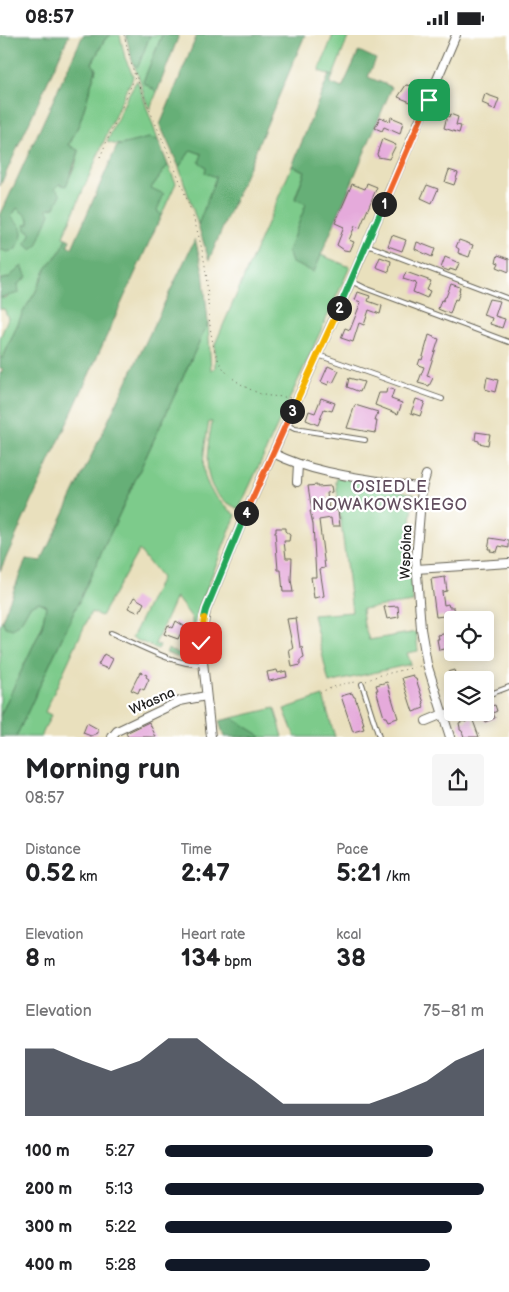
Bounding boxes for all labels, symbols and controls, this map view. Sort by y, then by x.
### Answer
text: 08:57 [25,6,74,29]
pin [408,79,450,121]
icon: arrive [415,86,443,114]
pin: 1 [372,191,396,217]
text: 1 [382,196,387,213]
pin: 2 [326,295,352,321]
text: 2 [335,300,344,317]
pin: 3 [280,399,304,423]
text: 3 [288,403,297,420]
district label: OSIEDLE NOWAKOWSKIEGO [312,478,468,515]
pin: 4 [234,501,258,525]
text: 4 [242,505,251,522]
street label: Wspólna [397,524,415,580]
map controls [444,611,494,721]
button: locate [444,611,494,661]
pin [180,622,222,664]
icon: check [187,629,215,657]
button: layers [444,671,494,721]
street label: Własna [127,683,177,718]
text: Morning run [25,753,180,786]
button: share [432,754,484,806]
text: 08:57 [25,789,64,808]
text: Distance [25,841,81,858]
text: Time [181,841,212,858]
text: Pace [336,841,368,858]
text: 0.52 [25,858,75,889]
text: 2:47 [181,858,230,889]
text: 5:21 [336,858,382,889]
text: km [75,868,98,885]
text: /km [382,868,410,885]
text: Elevation [25,926,83,943]
text: Heart rate [181,926,245,943]
text: kcal [336,926,361,943]
text: 8 [25,943,40,974]
text: 134 [181,943,221,974]
text: 38 [336,943,366,974]
text: m [40,953,55,970]
text: bpm [221,953,252,970]
text: Elevation [25,1002,92,1021]
text: 75–81 m [423,1002,484,1021]
text: 100 m [25,1142,70,1161]
text: 5:27 [105,1142,135,1161]
text: 200 m [25,1180,72,1199]
text: 5:13 [105,1180,133,1199]
text: 300 m [25,1218,72,1237]
text: 5:22 [105,1218,136,1237]
text: 400 m [25,1256,72,1275]
text: 5:28 [105,1256,136,1275]

